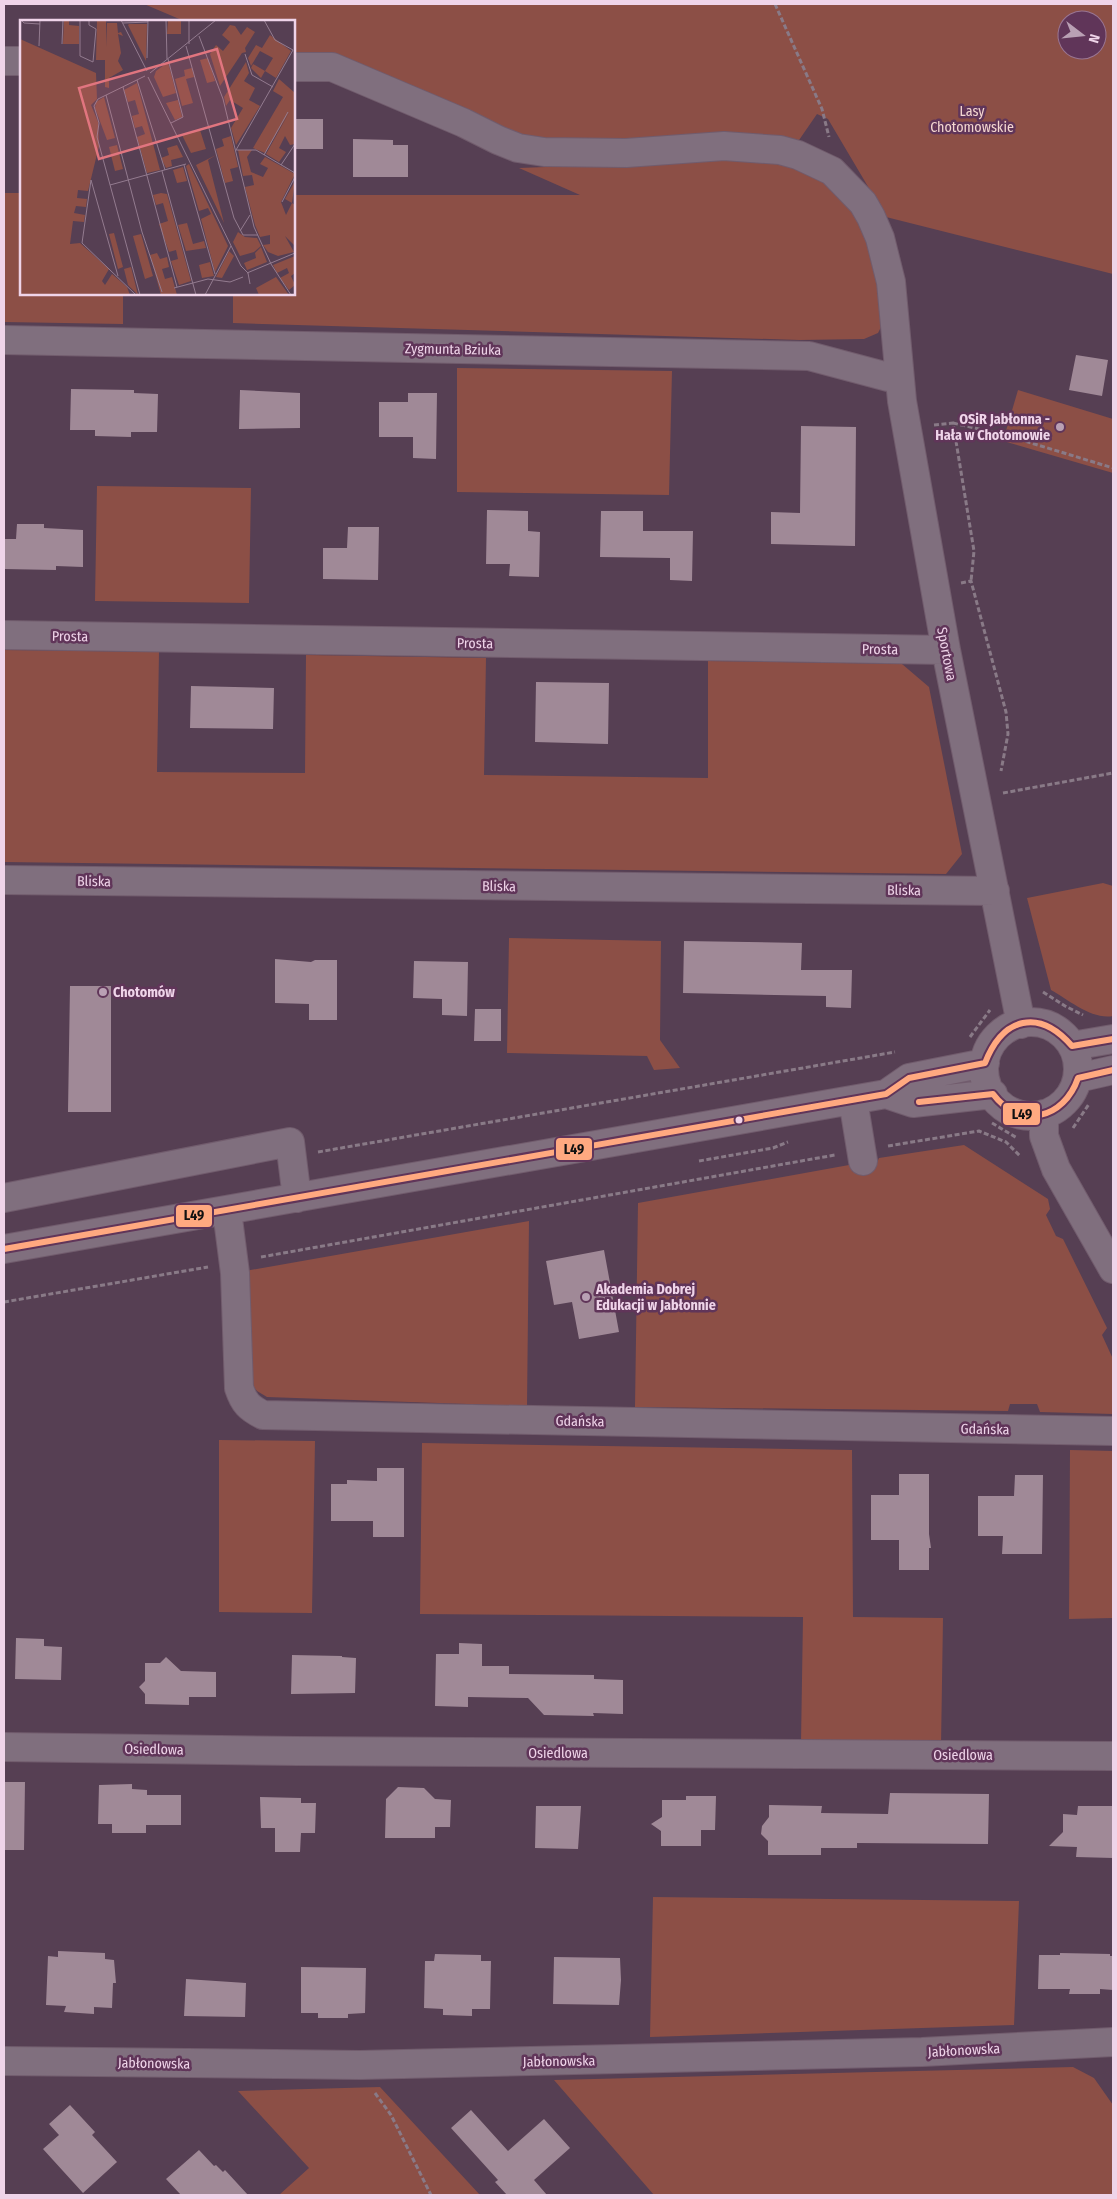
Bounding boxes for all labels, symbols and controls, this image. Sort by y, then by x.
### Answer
north arrow [1057,10,1107,60]
inset map [20,20,295,295]
text: N [1085,32,1103,45]
park label: Lasy Chotomowskie [930,103,1014,136]
street label: Zygmunta Bziuka [405,340,502,359]
place label: OSiR Jabłonna - Hała w Chotomowie [935,411,1050,444]
marker: OSiR Jabłonna - Hała w Chotomowie [1054,421,1066,433]
street label: Sportowa [933,626,960,682]
street label: Prosta [52,628,88,645]
street label: Prosta [457,635,493,652]
street label: Prosta [862,641,898,658]
street label: Bliska [77,873,111,890]
street label: Bliska [482,878,516,895]
street label: Bliska [887,882,921,899]
place label: Chotomów [113,984,175,1001]
marker: Chotomów [97,986,109,998]
line badge: L49 [1002,1102,1041,1126]
text: L49 [1012,1106,1032,1123]
unlabelled marker [734,1115,744,1125]
line badge: L49 [555,1137,593,1161]
text: L49 [564,1141,584,1158]
line badge: L49 [175,1204,213,1228]
text: L49 [184,1207,204,1224]
place label: Akademia Dobrej Edukacji w Jabłonnie [595,1281,716,1314]
marker: Akademia Dobrej Edukacji w Jabłonnie [580,1291,592,1303]
street label: Gdańska [555,1413,605,1430]
street label: Gdańska [960,1421,1010,1438]
street label: Osiedlowa [124,1740,184,1759]
street label: Osiedlowa [528,1745,588,1762]
street label: Osiedlowa [933,1747,993,1764]
street label: Jabłonowska [927,2040,1001,2061]
street label: Jabłonowska [523,2052,596,2071]
street label: Jabłonowska [118,2054,191,2073]

